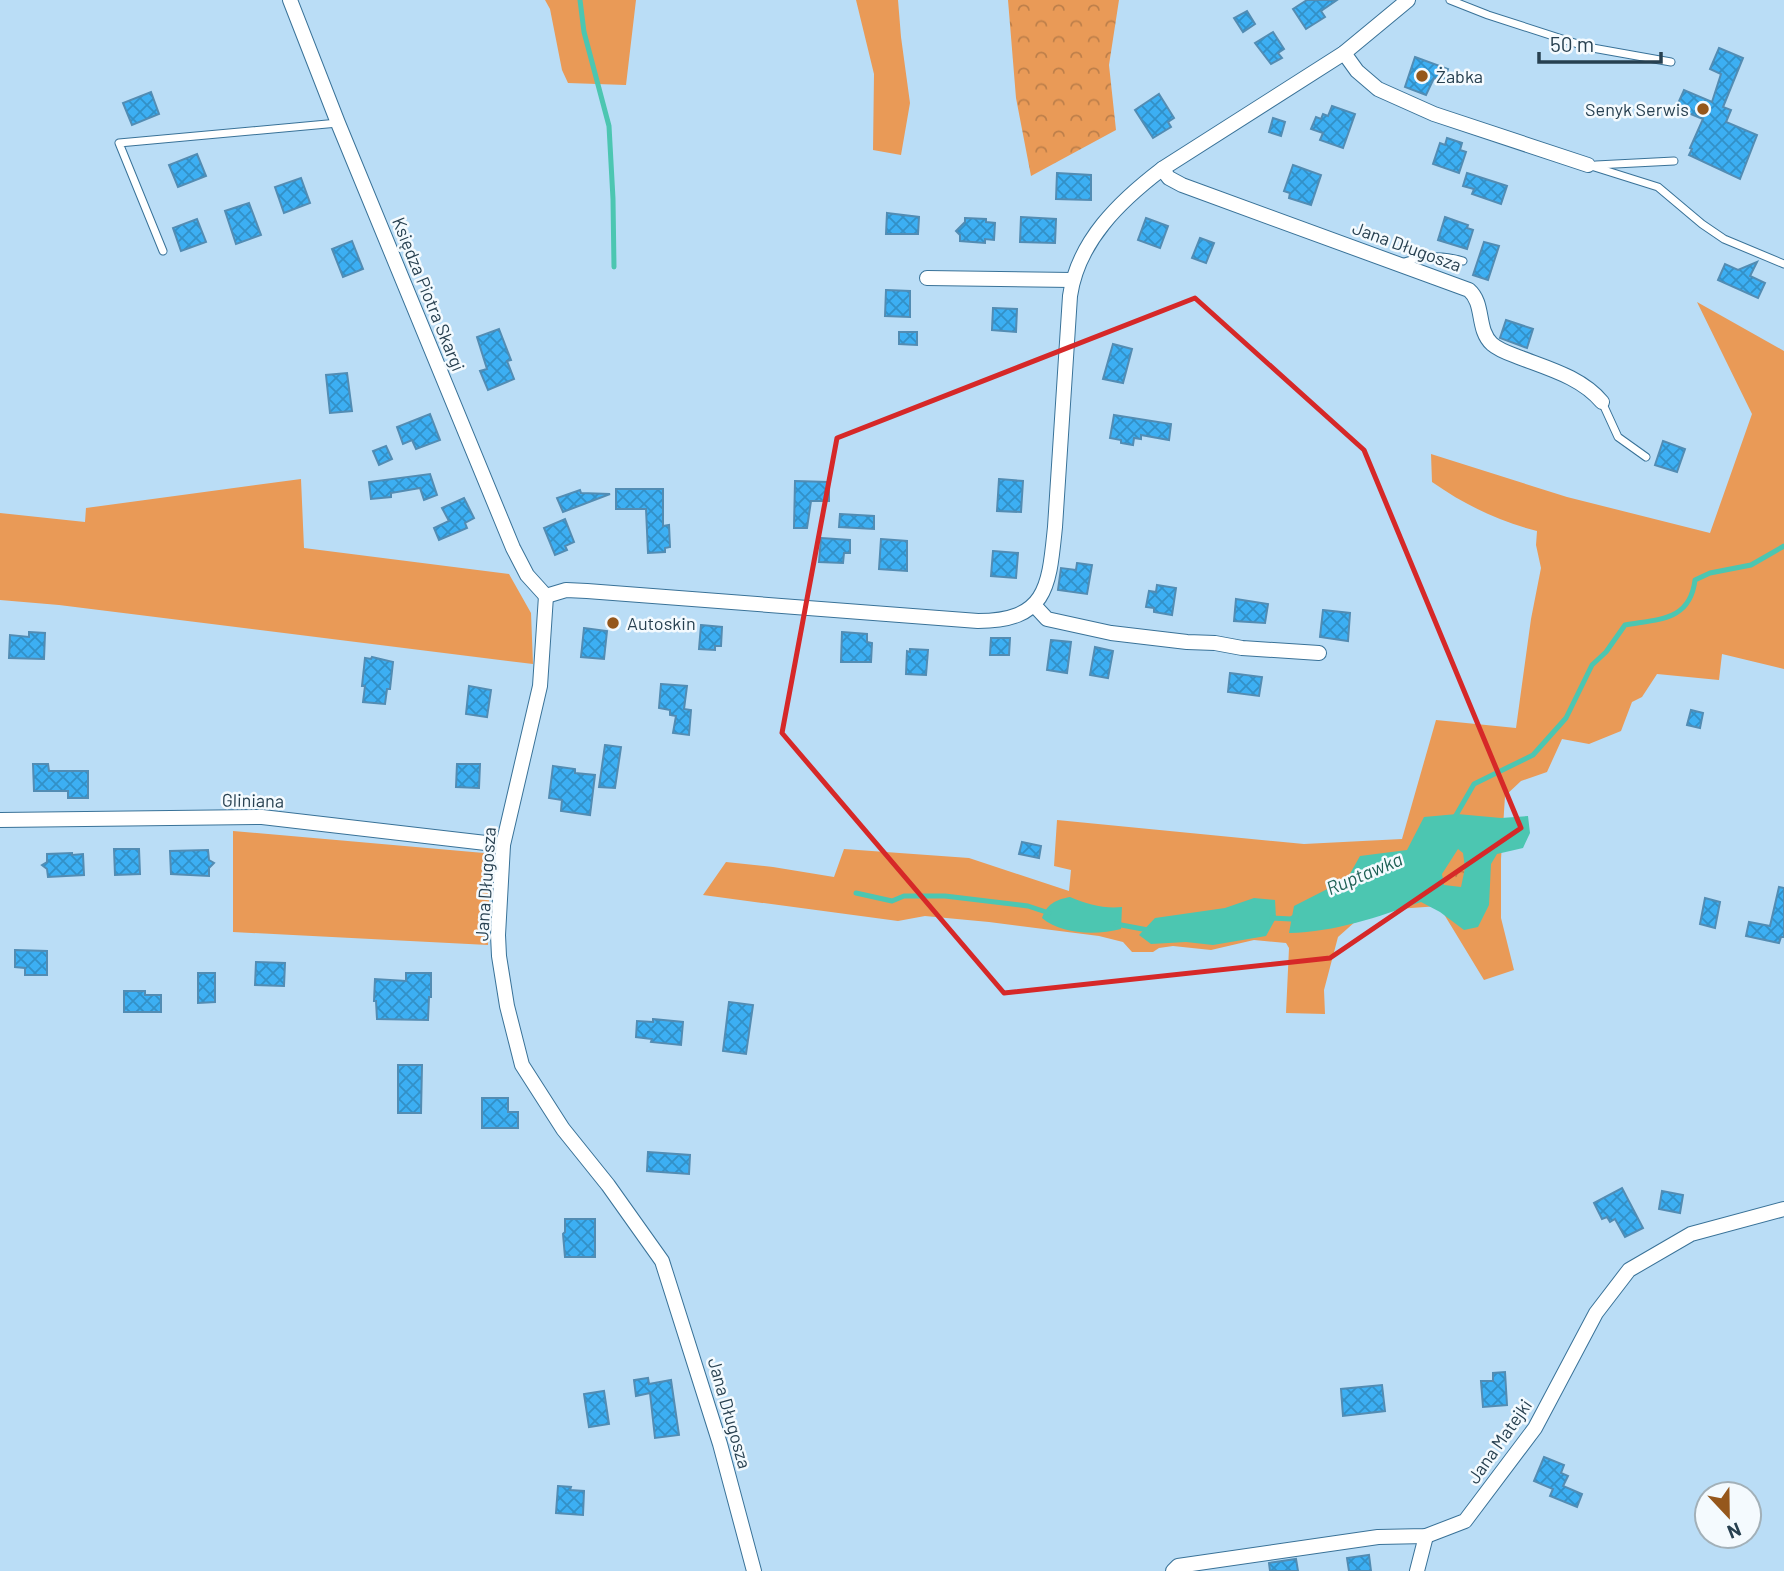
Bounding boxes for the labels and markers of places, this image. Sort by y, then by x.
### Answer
place label: Żabka [1436,65,1483,87]
marker: Żabka [1414,68,1430,84]
place label: Senyk Serwis [1585,98,1689,120]
marker: Senyk Serwis [1695,101,1711,117]
place label: Autoskin [627,612,696,634]
marker: Autoskin [605,615,621,631]

